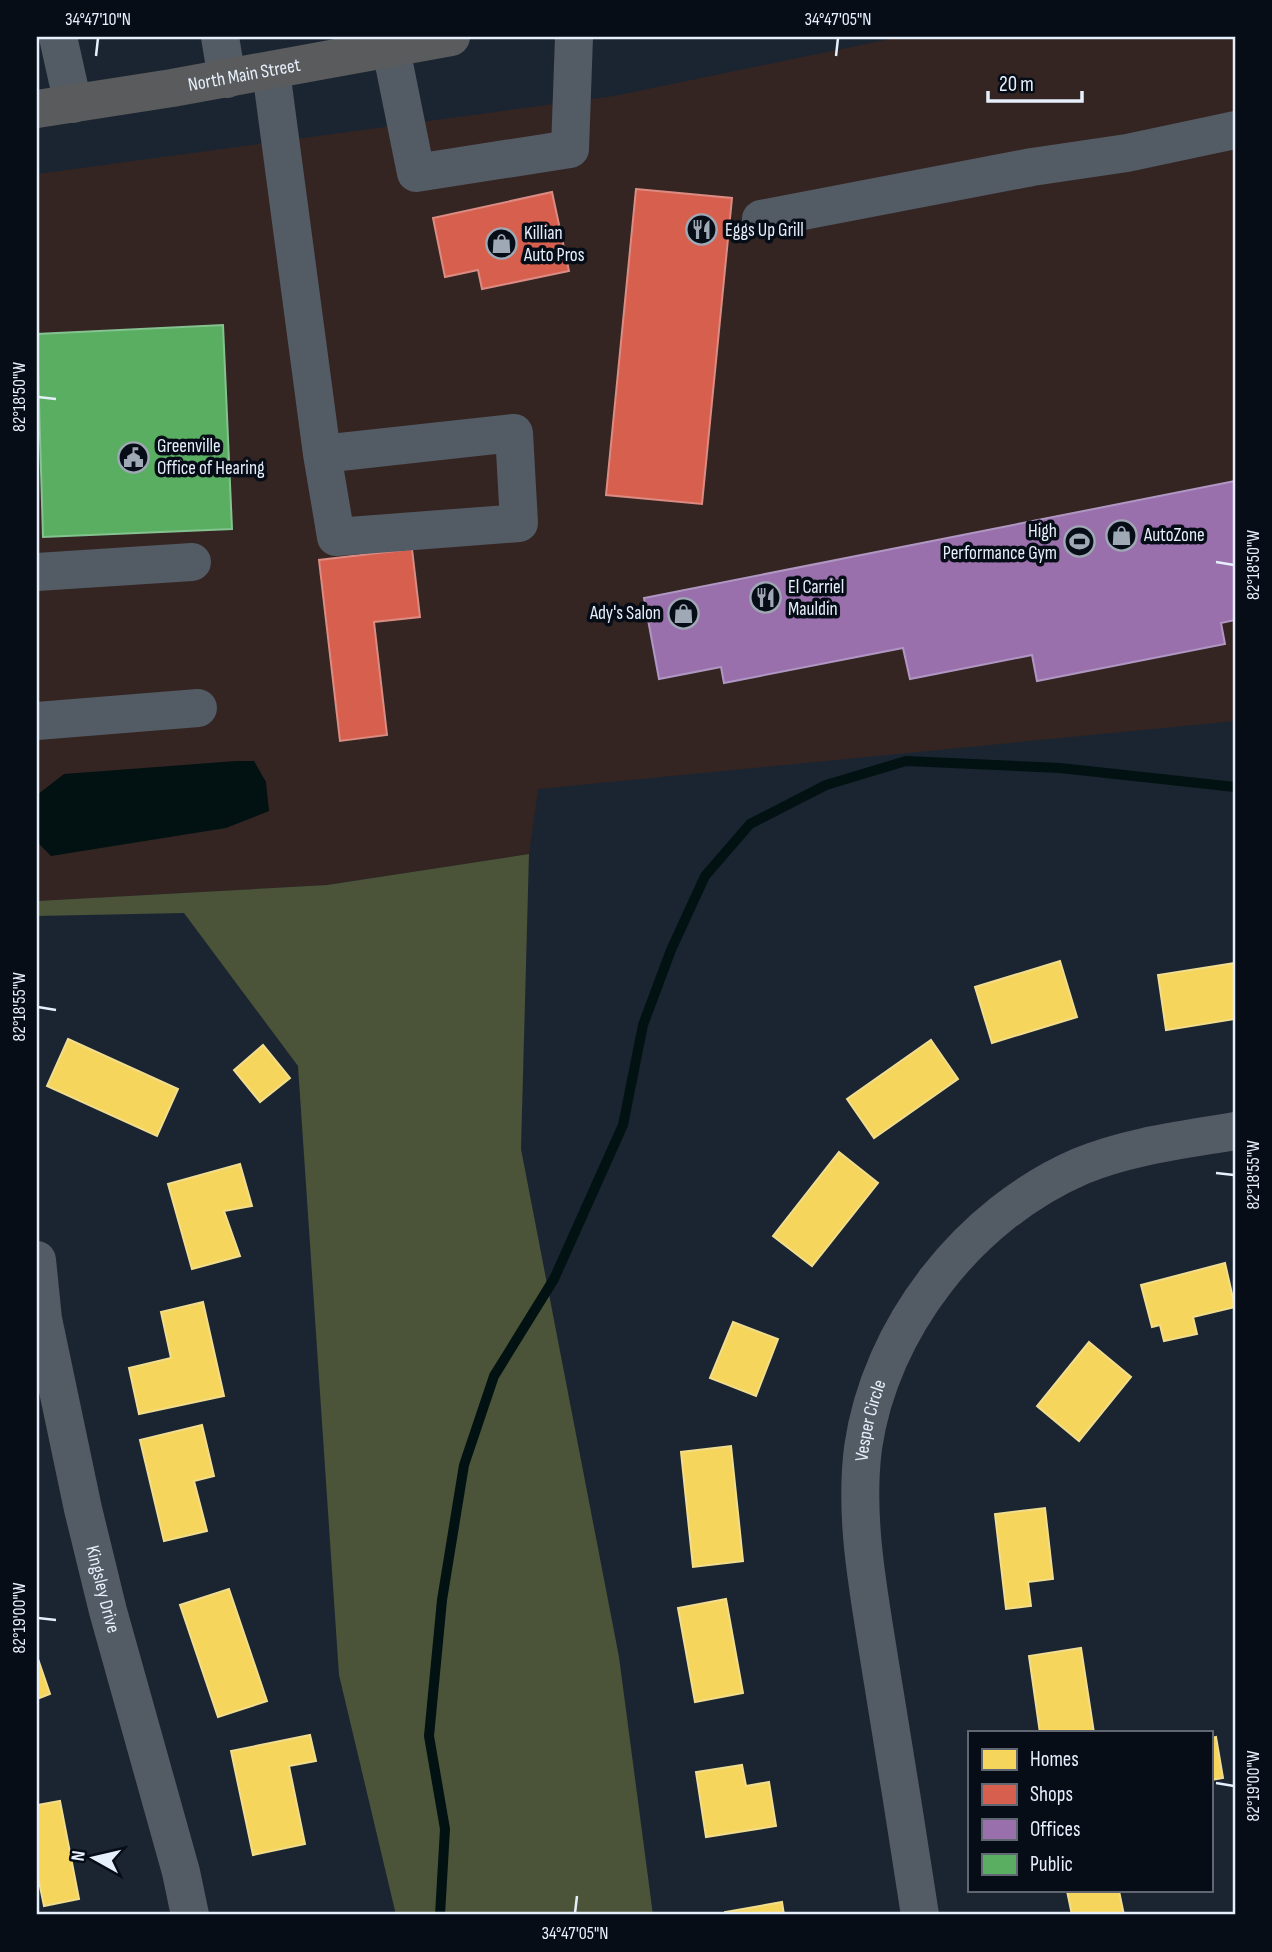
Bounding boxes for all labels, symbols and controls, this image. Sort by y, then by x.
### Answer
text: 34°47'10"N [65,9,131,30]
text: 34°47'05"N [805,9,872,30]
street label: North Main Street [186,53,302,96]
scale bar [988,60,1083,104]
text: 20 m [999,72,1034,97]
restaurant icon: Eggs Up Grill [685,213,719,247]
place label: Eggs Up Grill [725,219,804,242]
place label: Killian Auto Pros [523,222,585,267]
shop icon: Killian Auto Pros [484,227,518,261]
text: 82°18'50"W [9,362,30,432]
place label: Greenville Office of Hearing [157,435,265,480]
public building icon: Greenville Office of Hearing [117,440,151,474]
shop icon: AutoZone [1104,518,1138,552]
place label: High Performance Gym [943,520,1057,565]
place label: AutoZone [1143,524,1205,547]
sports icon: High Performance Gym [1063,525,1097,559]
text: 82°18'50"W [1243,530,1264,600]
place label: El Carriel Mauldin [788,576,844,621]
restaurant icon: El Carriel Mauldin [748,581,782,615]
shop icon: Ady's Salon [667,596,701,630]
place label: Ady's Salon [589,602,661,625]
text: 82°18'55"W [9,972,30,1042]
text: 82°18'55"W [1243,1140,1264,1210]
street label: Vesper Circle [850,1376,891,1462]
street label: Kingsley Drive [81,1543,125,1635]
text: 82°19'00"W [9,1582,30,1654]
legend [968,1731,1212,1892]
text: Homes [1030,1747,1079,1772]
text: 82°19'00"W [1243,1750,1264,1822]
text: Shops [1030,1782,1073,1807]
text: Offices [1030,1817,1081,1842]
north arrow [60,1822,130,1892]
text: N [67,1849,91,1862]
text: Public [1030,1852,1073,1877]
text: 34°47'05"N [542,1923,609,1944]

